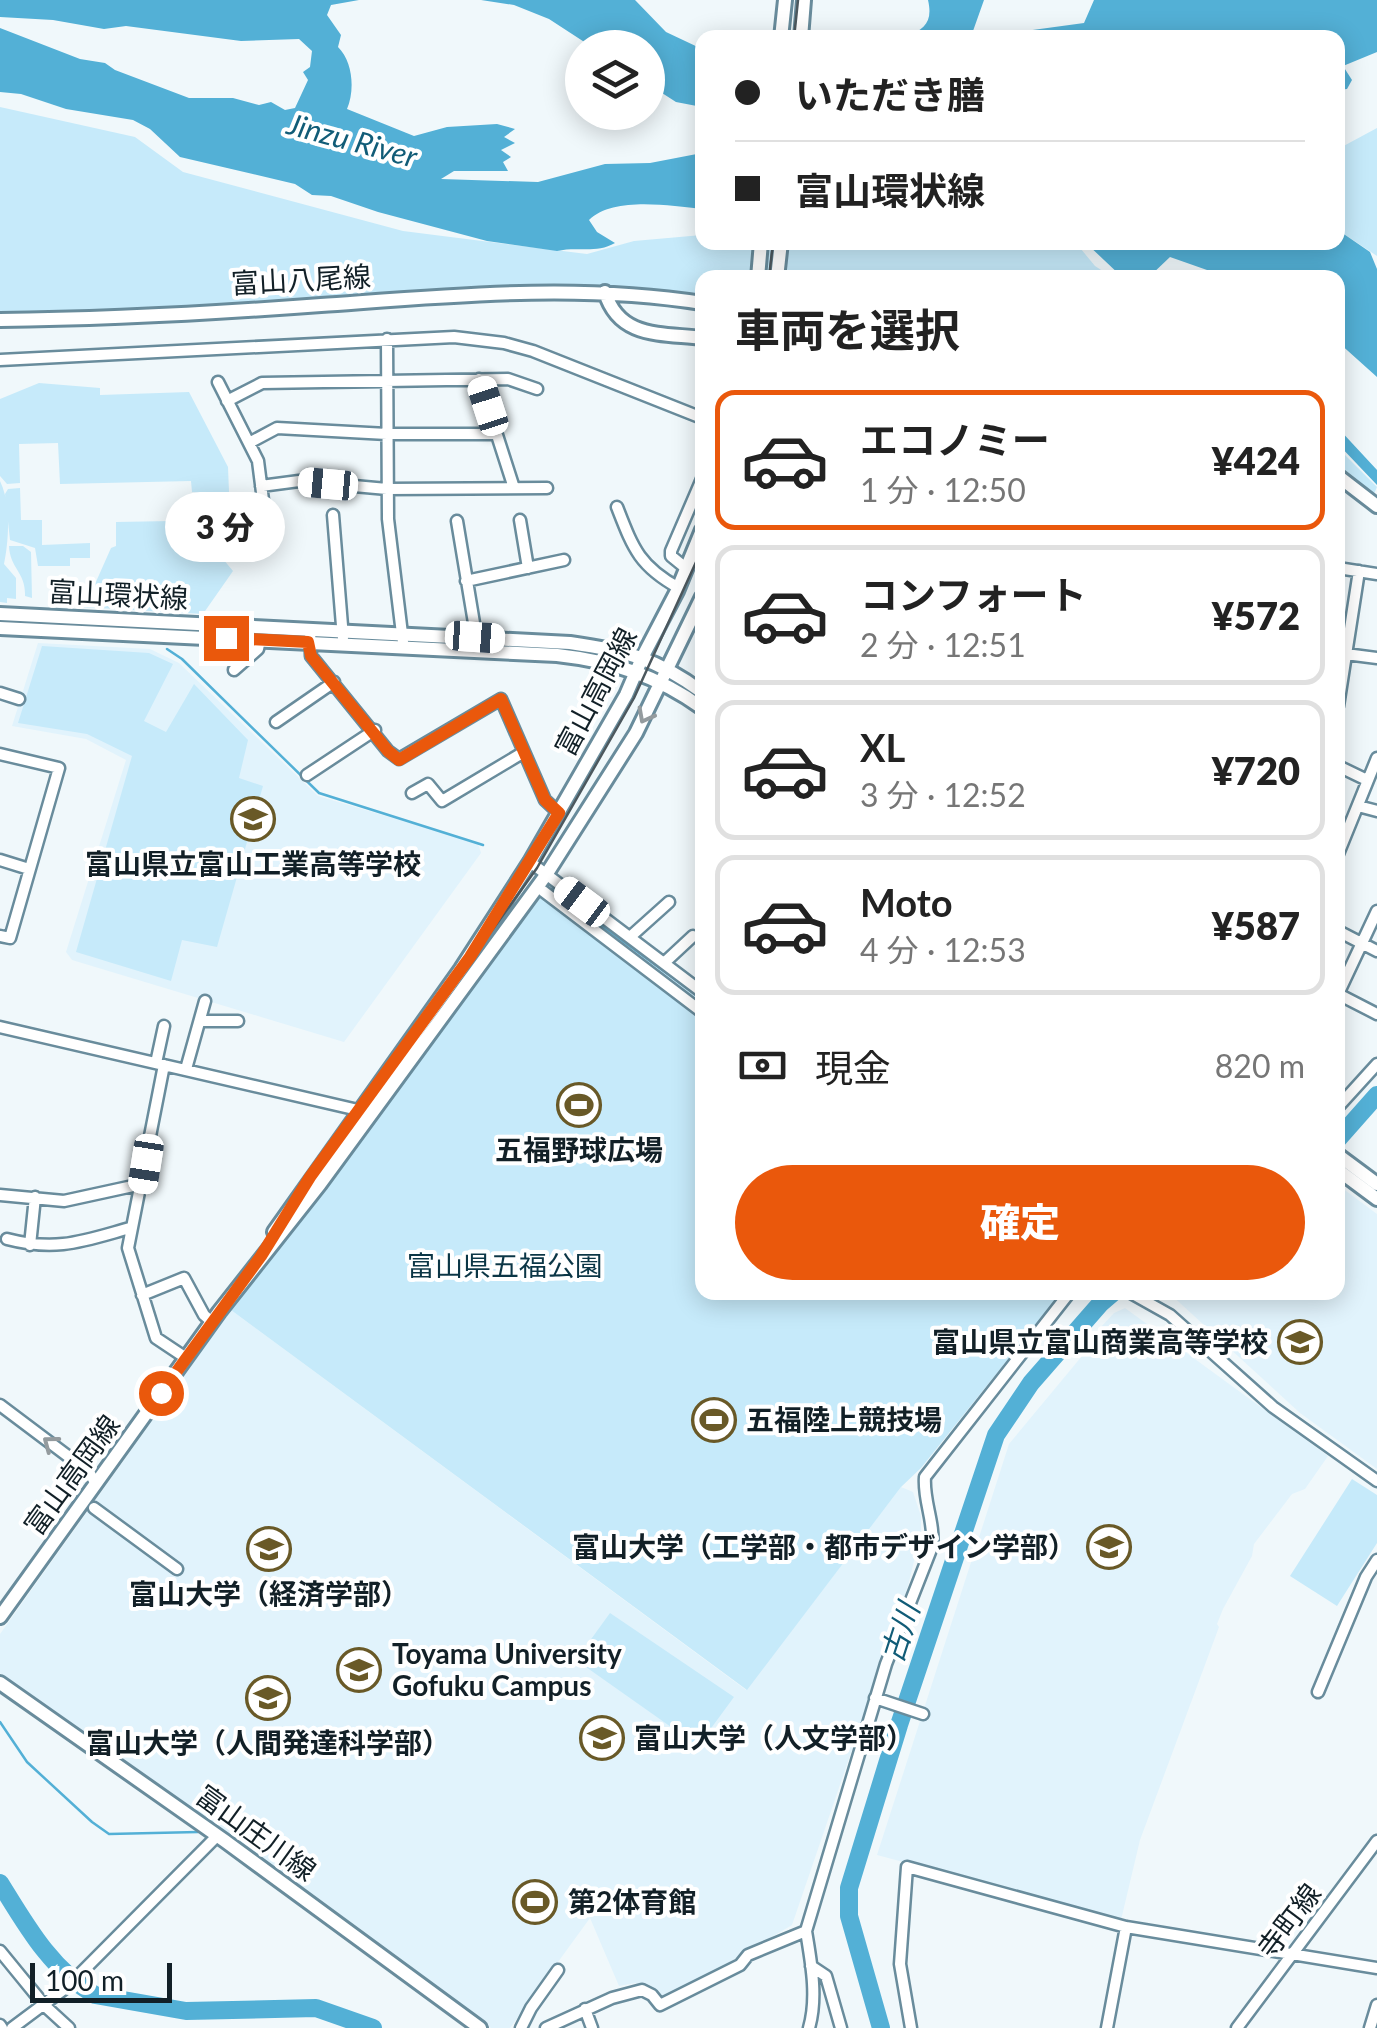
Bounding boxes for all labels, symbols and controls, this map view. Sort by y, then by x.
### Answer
map controls [565,30,665,130]
button: layers [565,30,665,130]
text: いただき膳 [795,71,985,117]
water label: Jinzu River [283,104,422,174]
text: 富山環状線 [795,167,985,213]
street label: 富山八尾線 [230,258,372,300]
text: 車両を選択 [735,303,960,357]
car [464,373,512,439]
icon: car [740,415,830,505]
text: エコノミー [860,416,1050,462]
text: ¥424 [1212,437,1300,483]
car [297,466,359,502]
text: 1 分 · 12:50 [860,470,1026,509]
callout: 3 分 [166,493,286,563]
text: 3 分 [196,507,254,546]
icon: car [740,570,830,660]
text: コンフォート [860,571,1087,617]
street label: 富山環状線 [47,573,189,615]
text: ¥572 [1212,592,1300,638]
route end [204,616,249,661]
car [444,620,506,654]
street label: 富山高岡線 [547,622,643,761]
text: 2 分 · 12:51 [860,625,1026,664]
one-way arrow [638,706,657,724]
text: XL [860,724,905,770]
icon: car [740,725,830,815]
text: ¥720 [1212,747,1300,793]
text: 3 分 · 12:52 [860,775,1026,814]
school or university icon: 富山県立富山工業高等学校 [230,796,276,842]
place label: 富山県立富山工業高等学校 [85,846,421,880]
car [549,872,615,932]
text: Moto [860,879,953,925]
icon: car [740,880,830,970]
text: ¥587 [1212,902,1300,948]
text: 4 分 · 12:53 [860,930,1026,969]
icon: cash [735,1038,790,1093]
text: 現金 [815,1044,891,1090]
text: 820 m [1215,1046,1305,1085]
sports icon: 五福野球広場 [556,1082,602,1128]
car [126,1132,166,1196]
place label: 五福野球広場 [495,1132,663,1166]
button: 確定 [735,1165,1305,1280]
park label: 富山県五福公園 [407,1248,603,1282]
school or university icon: 富山県立富山商業高等学校 [1277,1319,1323,1365]
place label: 富山県立富山商業高等学校 [932,1324,1268,1358]
route start [139,1371,184,1416]
sports icon: 五福陸上競技場 [691,1397,737,1443]
place label: 五福陸上競技場 [746,1402,942,1436]
street label: 富山高岡線 [16,1408,126,1541]
one-way arrow [43,1437,61,1454]
school or university icon: 富山大学（工学部・都市デザイン学部） [1086,1524,1132,1570]
school or university icon: 富山大学（経済学部） [246,1526,292,1572]
place label: 富山大学（工学部・都市デザイン学部） [572,1529,1076,1563]
place label: 富山大学（経済学部） [129,1576,409,1610]
water label: 古川 [873,1595,926,1666]
place label: Toyama University Gofuku Campus [392,1636,622,1702]
school or university icon: Toyama University Gofuku Campus [336,1647,382,1693]
school or university icon: 富山大学（人間発達科学部） [245,1675,291,1721]
school or university icon: 富山大学（人文学部） [579,1715,625,1761]
place label: 富山大学（人文学部） [634,1720,914,1754]
place label: 富山大学（人間発達科学部） [86,1725,450,1759]
street label: 富山庄川線 [190,1777,323,1887]
street label: 寺町線 [1249,1877,1327,1964]
sports icon: 第2体育館 [512,1879,558,1925]
place label: 第2体育館 [568,1884,696,1918]
scale bar [30,1958,172,2002]
text: 100 m [45,1963,124,1997]

